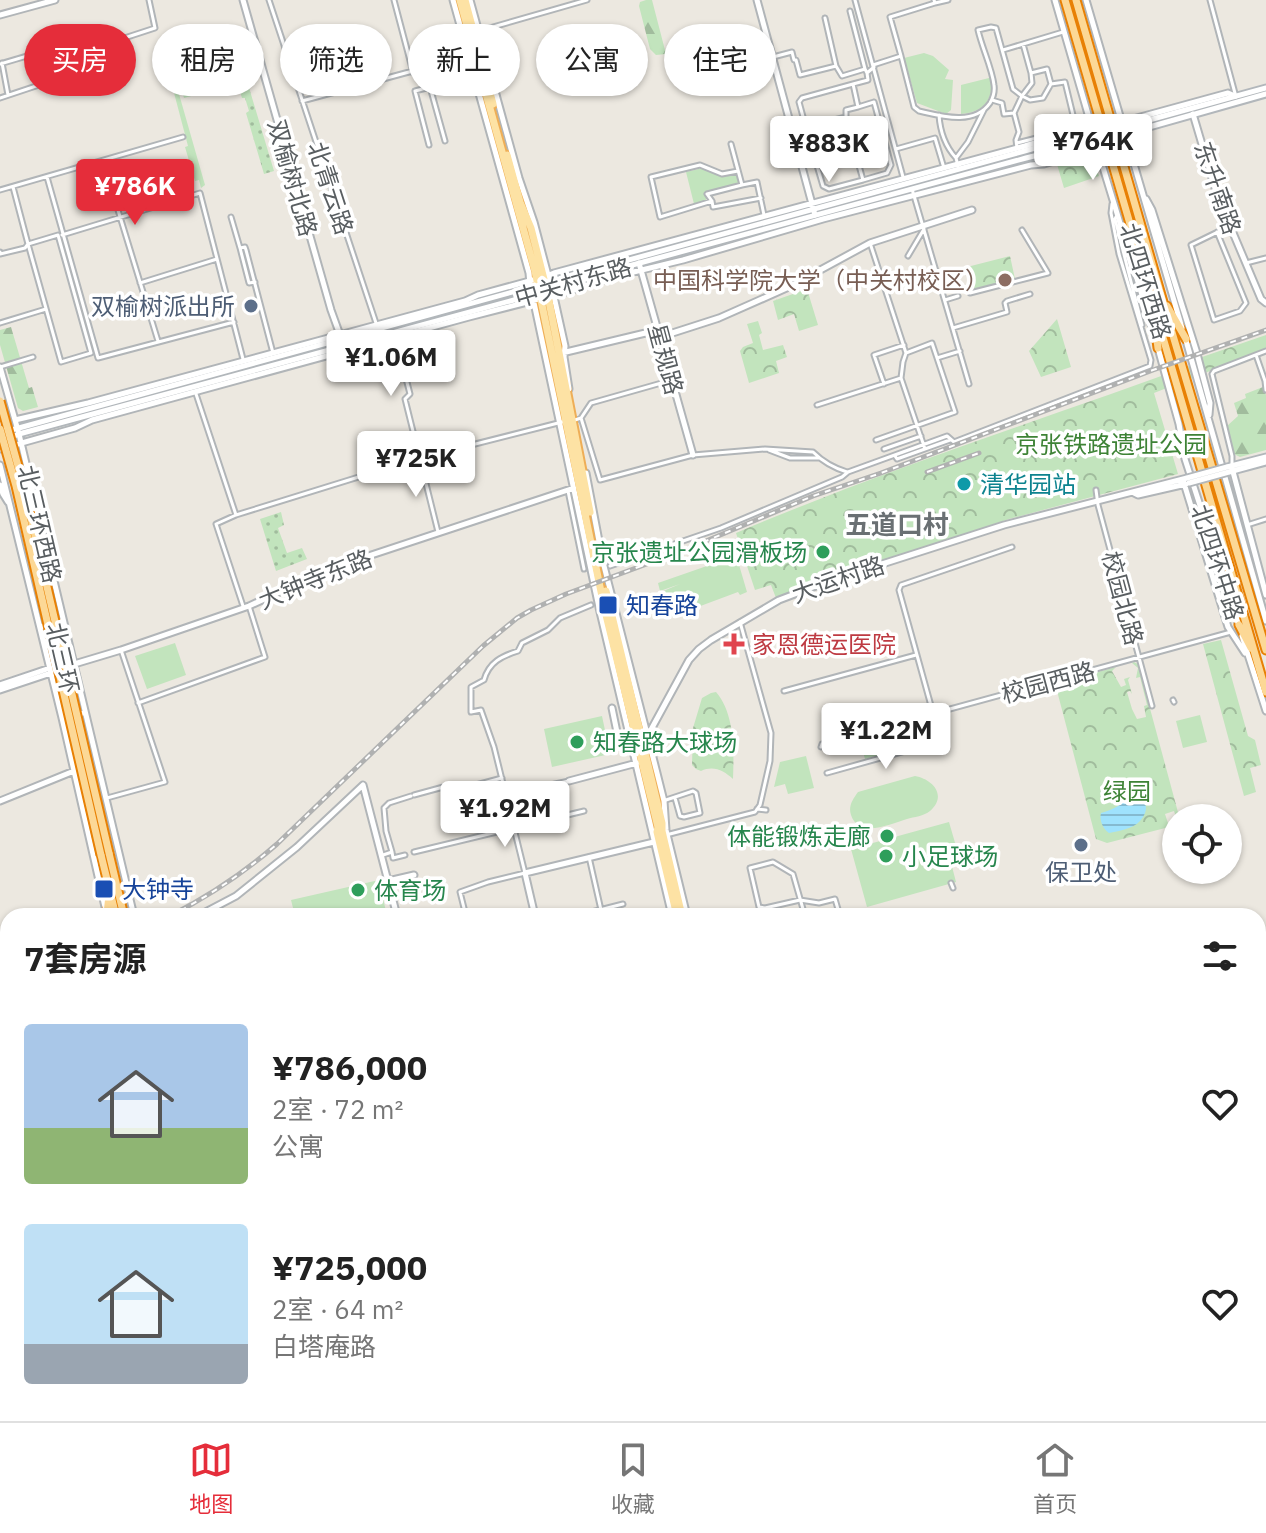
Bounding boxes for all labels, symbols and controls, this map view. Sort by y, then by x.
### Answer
chip: 买房 [24,24,136,96]
chip: 租房 [152,24,264,96]
chip: 筛选 [280,24,392,96]
chip: 新上 [408,24,520,96]
chip: 公寓 [536,24,648,96]
chip: 住宅 [664,24,776,96]
pin: ¥764K [1037,114,1149,182]
street label: 双榆树北路 [261,116,325,240]
pin: ¥883K [773,116,885,184]
text: ¥764K [1052,123,1134,157]
text: ¥883K [788,125,870,159]
street label: 北青云路 [301,137,361,239]
street label: 东升南路 [1187,137,1249,239]
pin: ¥786K [79,159,191,227]
text: ¥786K [94,168,176,202]
street label: 北四环西路 [1113,219,1179,343]
street label: 中关村东路 [511,250,635,314]
place label: 中国科学院大学（中关村校区） [653,264,989,296]
marker: 中国科学院大学（中关村校区） [996,271,1014,289]
place label: 双榆树派出所 [91,290,235,322]
marker: 双榆树派出所 [242,297,260,315]
street label: 星规路 [641,320,691,398]
pin: ¥1.06M [326,330,456,398]
text: ¥1.06M [344,339,438,373]
park label: 京张铁路遗址公园 [1015,428,1207,460]
pin: ¥725K [360,431,472,499]
text: ¥725K [375,440,457,474]
street label: 北三环西路 [11,462,69,586]
place label: 清华园站 [980,468,1076,500]
marker: 清华园站 [955,475,973,493]
street label: 北四环中路 [1184,500,1252,624]
district label: 五道口村 [845,507,949,541]
place label: 京张遗址公园滑板场 [591,536,807,568]
street label: 大钟寺东路 [253,542,377,616]
marker: 京张遗址公园滑板场 [814,543,832,561]
street label: 校园北路 [1095,547,1151,649]
street label: 大运村路 [787,548,889,610]
place label: 知春路 [626,589,698,621]
marker: 知春路 [597,594,619,616]
street label: 北三环 [39,619,87,697]
place label: 家恩德运医院 [752,628,896,660]
marker: 家恩德运医院 [723,633,745,655]
street label: 校园西路 [997,654,1099,710]
pin: ¥1.22M [821,703,951,771]
text: ¥1.22M [839,712,933,746]
place label: 知春路大球场 [593,726,737,758]
marker: 知春路大球场 [568,733,586,751]
park label: 绿园 [1103,775,1151,807]
pin: ¥1.92M [440,781,570,849]
text: ¥1.92M [458,790,552,824]
map controls [1162,804,1242,884]
button: locate [1162,804,1242,884]
place label: 体能锻炼走廊 [727,820,871,852]
marker: 体能锻炼走廊 [878,827,896,845]
marker: 保卫处 [1072,836,1090,854]
place label: 小足球场 [902,840,998,872]
marker: 小足球场 [877,847,895,865]
place label: 保卫处 [1045,856,1117,888]
place label: 大钟寺 [122,873,194,905]
place label: 体育场 [374,874,446,906]
marker: 大钟寺 [93,878,115,900]
marker: 体育场 [349,881,367,899]
icon: filters [1198,934,1242,978]
text: 7套房源 [24,936,146,980]
text: ¥786,000 [272,1045,427,1089]
icon: home [88,1056,184,1152]
icon: heart [1198,1082,1242,1126]
text: 2室 · 72 m² [272,1092,403,1126]
text: 公寓 [272,1129,324,1163]
text: ¥725,000 [272,1245,427,1289]
icon: home [88,1256,184,1352]
icon: heart [1198,1282,1242,1326]
text: 2室 · 64 m² [272,1292,403,1326]
text: 白塔庵路 [272,1329,376,1363]
tab: 地图 [189,1438,233,1518]
tab: 收藏 [611,1438,655,1518]
tab: 首页 [1033,1438,1077,1518]

